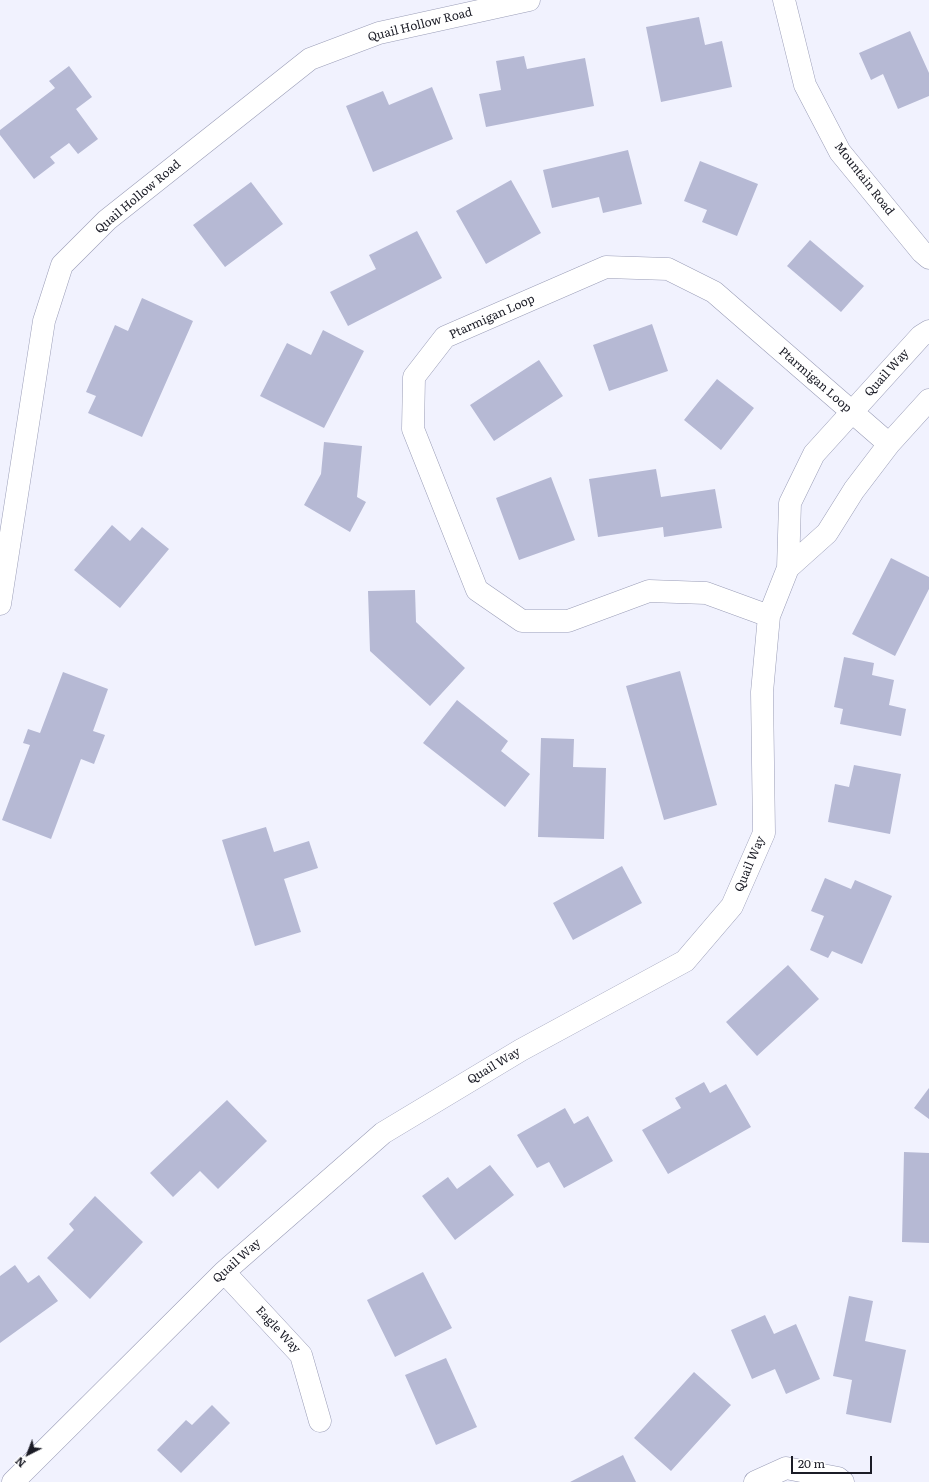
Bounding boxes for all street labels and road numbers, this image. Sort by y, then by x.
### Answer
street label: Quail Hollow Road [366,5,474,45]
street label: Mountain Road [831,140,897,218]
street label: Quail Hollow Road [92,157,184,237]
street label: Ptarmigan Loop [447,292,537,342]
street label: Ptarmigan Loop [776,344,854,416]
street label: Quail Way [862,346,912,400]
street label: Quail Way [732,834,768,894]
street label: Quail Way [465,1045,523,1087]
street label: Quail Way [210,1236,264,1286]
street label: Eagle Way [253,1304,303,1356]

